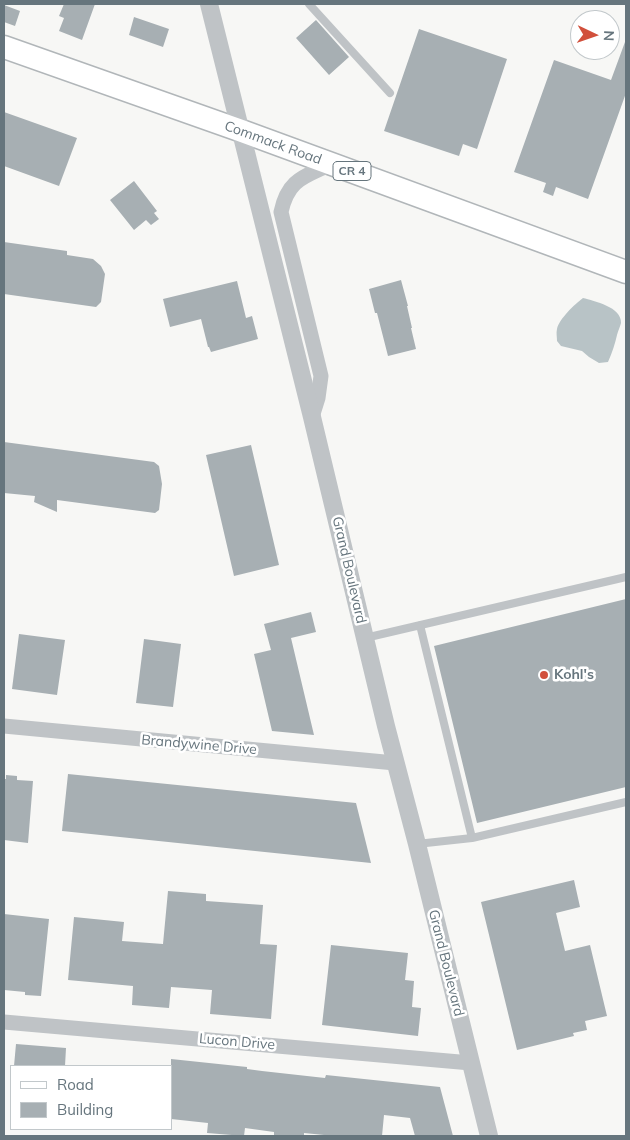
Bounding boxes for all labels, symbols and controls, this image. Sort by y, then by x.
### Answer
north arrow [570,10,620,60]
text: N [600,30,618,41]
street label: Commack Road [222,118,324,168]
road number: CR 4 [333,162,371,180]
street label: Grand Boulevard [329,515,369,625]
place label: Kohl's [554,667,594,683]
marker: Kohl's [538,669,550,681]
street label: Brandywine Drive [141,732,257,758]
street label: Grand Boulevard [425,908,467,1018]
street label: Lucon Drive [198,1030,276,1054]
legend [10,1065,172,1130]
text: Road [57,1075,94,1094]
text: Building [57,1100,113,1119]

